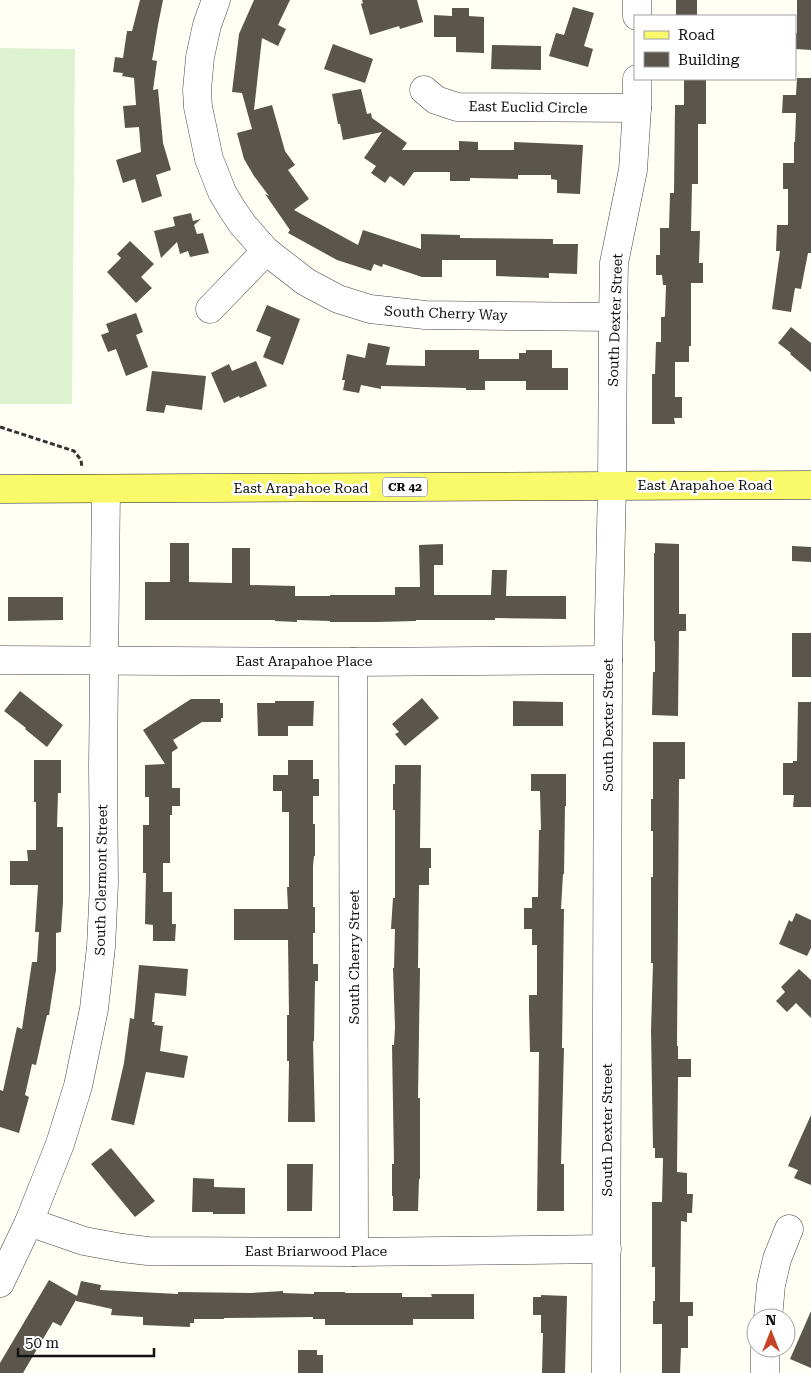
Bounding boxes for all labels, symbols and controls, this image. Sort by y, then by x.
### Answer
legend [634,15,796,80]
text: Road [678,26,715,44]
text: Building [678,51,740,69]
street label: East Euclid Circle [468,98,588,116]
street label: South Dexter Street [605,253,625,387]
street label: South Cherry Way [384,303,509,323]
street label: East Arapahoe Road [638,477,772,493]
road number: CR 42 [382,478,428,497]
street label: East Arapahoe Road [234,480,368,496]
street label: East Arapahoe Place [236,653,373,669]
street label: South Dexter Street [600,658,616,792]
street label: South Clermont Street [92,804,110,956]
street label: South Cherry Street [346,890,362,1024]
street label: South Dexter Street [599,1063,615,1197]
street label: East Briarwood Place [245,1243,388,1259]
north arrow [746,1308,796,1358]
text: N [766,1312,777,1328]
scale bar [18,1326,154,1358]
text: 50 m [25,1334,60,1352]

